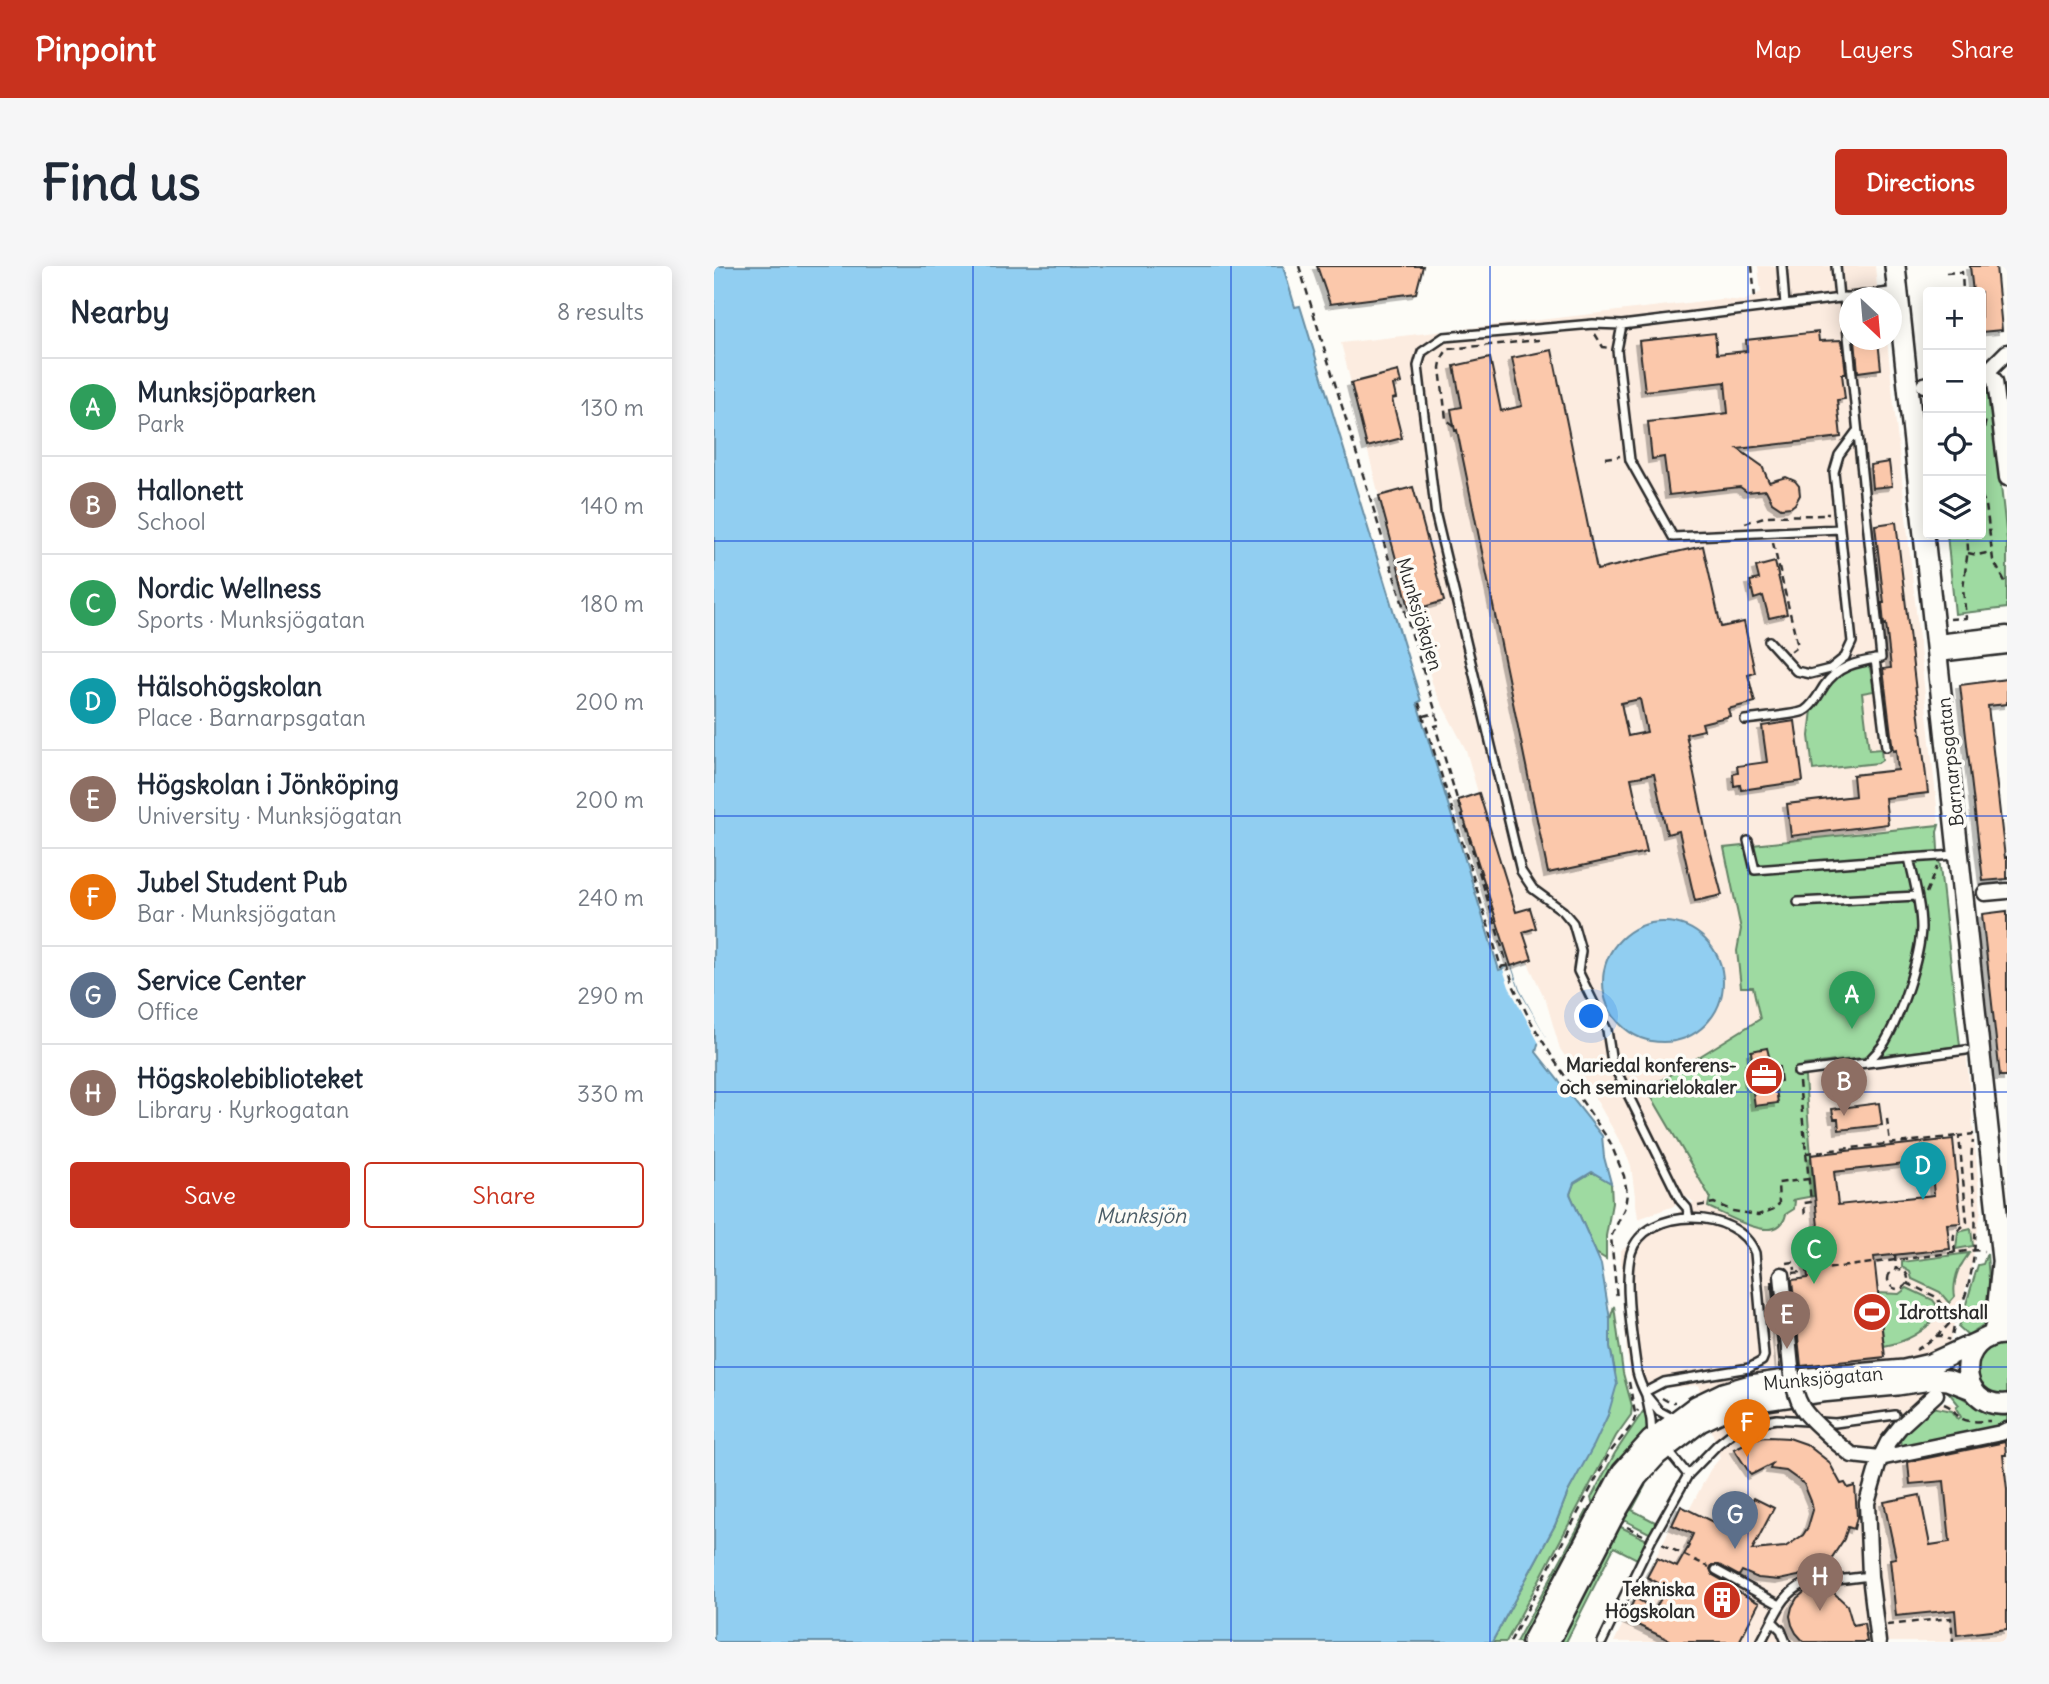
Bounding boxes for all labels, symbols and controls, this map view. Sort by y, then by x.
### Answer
text: Pinpoint [35,28,156,70]
text: Map [1755,34,1801,64]
text: Layers [1839,34,1913,64]
text: Share [1951,34,2014,64]
button: Directions [1835,149,2007,215]
text: Find us [42,152,200,213]
north arrow [1839,287,1902,350]
map controls [1923,287,1986,539]
button: + [1923,287,1986,350]
text: Nearby [70,293,170,331]
text: 8 results [557,297,644,326]
button: − [1923,350,1986,413]
text: Munksjöparken [137,376,316,409]
text: A [86,393,100,422]
text: 130 m [581,393,644,422]
text: Park [137,409,185,438]
button: locate [1923,413,1986,476]
text: Hallonett [137,474,243,507]
button: layers [1923,476,1986,539]
text: B [85,491,101,520]
text: 140 m [581,491,644,520]
text: School [137,507,206,536]
street label: Munksjökajen [1391,555,1449,673]
text: Nordic Wellness [137,572,321,605]
text: C [85,589,101,618]
text: 180 m [581,589,644,618]
text: Sports · Munksjögatan [137,605,365,634]
text: Hälsohögskolan [137,670,322,703]
text: D [85,687,101,716]
text: 200 m [575,687,644,716]
street label: Barnarpsgatan [1931,696,1969,828]
text: Place · Barnarpsgatan [137,703,366,732]
text: Högskolan i Jönköping [137,768,399,801]
text: E [86,785,100,814]
text: 200 m [575,785,644,814]
text: University · Munksjögatan [137,801,402,830]
text: Jubel Student Pub [137,866,348,899]
text: F [86,883,100,912]
text: 240 m [578,883,644,912]
text: Bar · Munksjögatan [137,899,336,928]
text: Service Center [137,964,306,997]
pin: A [1829,971,1875,1029]
text: G [85,981,101,1010]
text: 290 m [577,981,644,1010]
text: Office [137,997,199,1026]
your location [1574,999,1608,1033]
place label: Mariedal konferens- och seminarielokaler [1560,1053,1737,1099]
office icon: Mariedal konferens- och seminarielokaler [1743,1055,1785,1097]
pin: B [1821,1058,1867,1116]
text: Högskolebiblioteket [137,1062,363,1095]
text: H [85,1079,101,1108]
text: 330 m [577,1079,644,1108]
text: Library · Kyrkogatan [137,1095,349,1124]
pin: D [1900,1142,1946,1200]
button: Save [70,1162,350,1228]
button: Share [364,1162,644,1228]
water label: Munksjön [1096,1202,1187,1229]
pin: C [1791,1226,1837,1284]
pin: E [1764,1291,1810,1349]
sports icon: Idrottshall [1851,1291,1893,1333]
place label: Idrottshall [1899,1300,1988,1324]
street label: Munksjögatan [1762,1361,1884,1395]
pin: F [1724,1399,1770,1457]
pin: G [1712,1491,1758,1549]
pin: H [1797,1553,1843,1611]
place label: Tekniska Högskolan [1605,1577,1695,1623]
building icon: Tekniska Högskolan [1701,1579,1743,1621]

